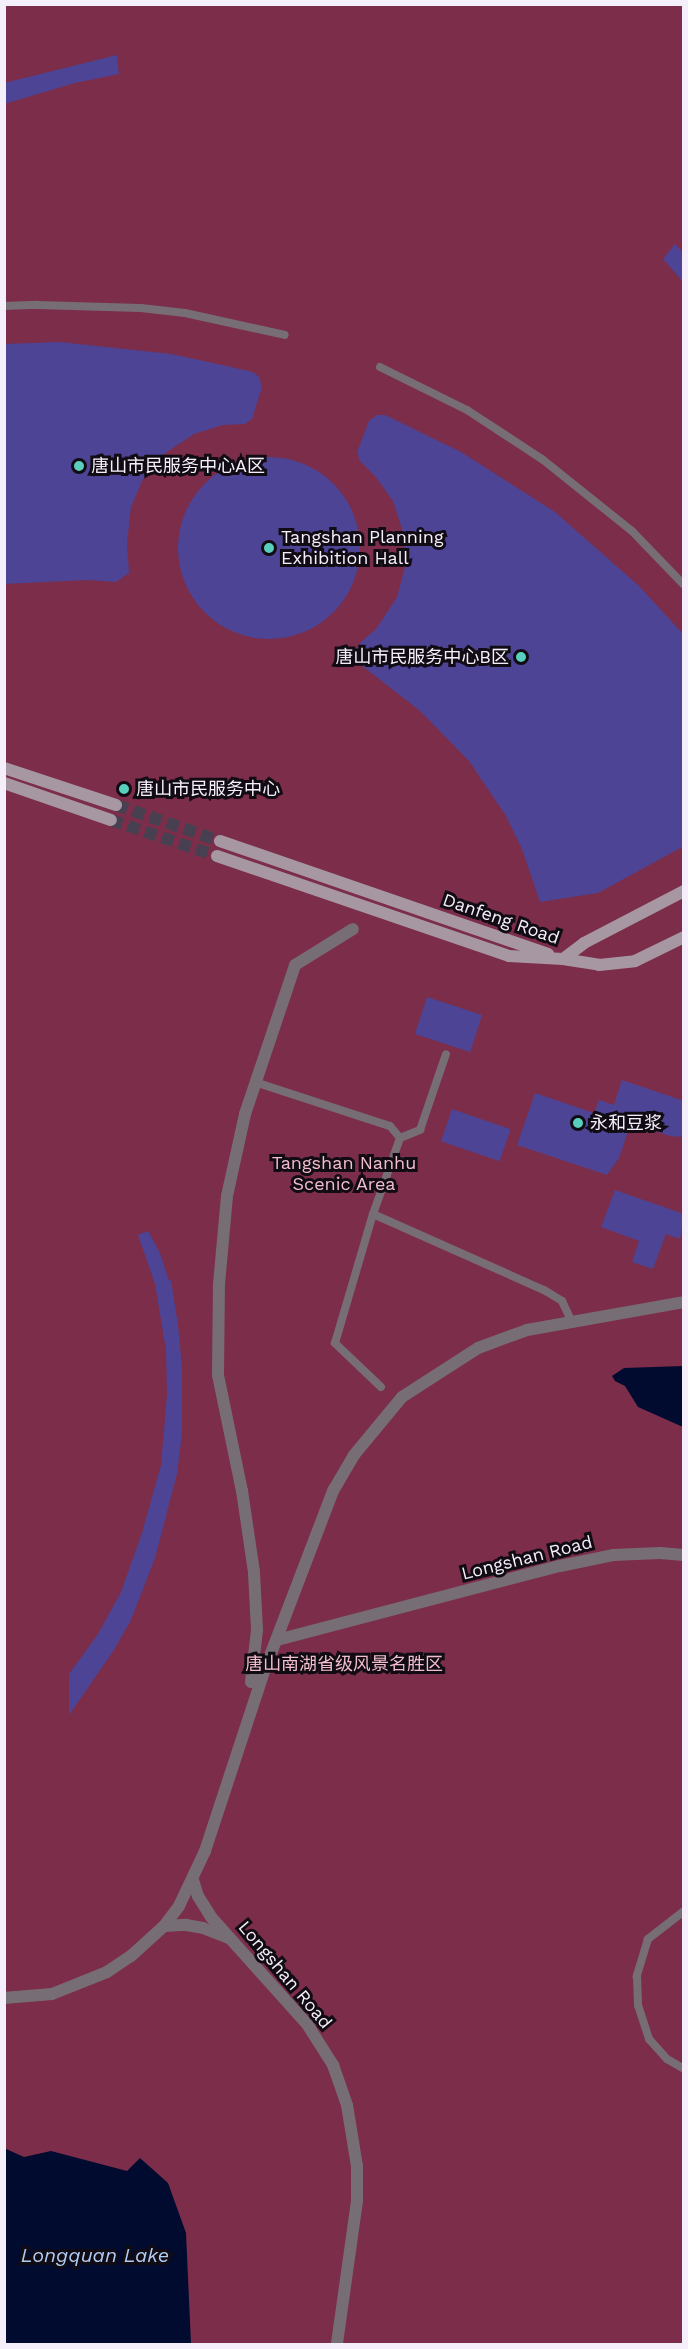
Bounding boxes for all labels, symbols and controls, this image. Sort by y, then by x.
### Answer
place label: 唐山市民服务中心A区 [91,455,265,477]
marker: 唐山市民服务中心A区 [72,459,86,473]
place label: Tangshan Planning Exhibition Hall [281,527,444,570]
marker: Tangshan Planning Exhibition Hall [262,541,276,555]
place label: 唐山市民服务中心B区 [335,646,509,668]
marker: 唐山市民服务中心B区 [514,650,528,664]
place label: 唐山市民服务中心 [136,778,280,800]
marker: 唐山市民服务中心 [117,782,131,796]
street label: Danfeng Road [440,889,562,949]
place label: 永和豆浆 [590,1112,662,1134]
marker: 永和豆浆 [571,1116,585,1130]
park label: Tangshan Nanhu Scenic Area [272,1153,416,1196]
street label: Longshan Road [459,1531,595,1585]
park label: 唐山南湖省级风景名胜区 [245,1653,443,1675]
street label: Longshan Road [234,1917,336,2033]
water label: Longquan Lake [21,2243,169,2267]

